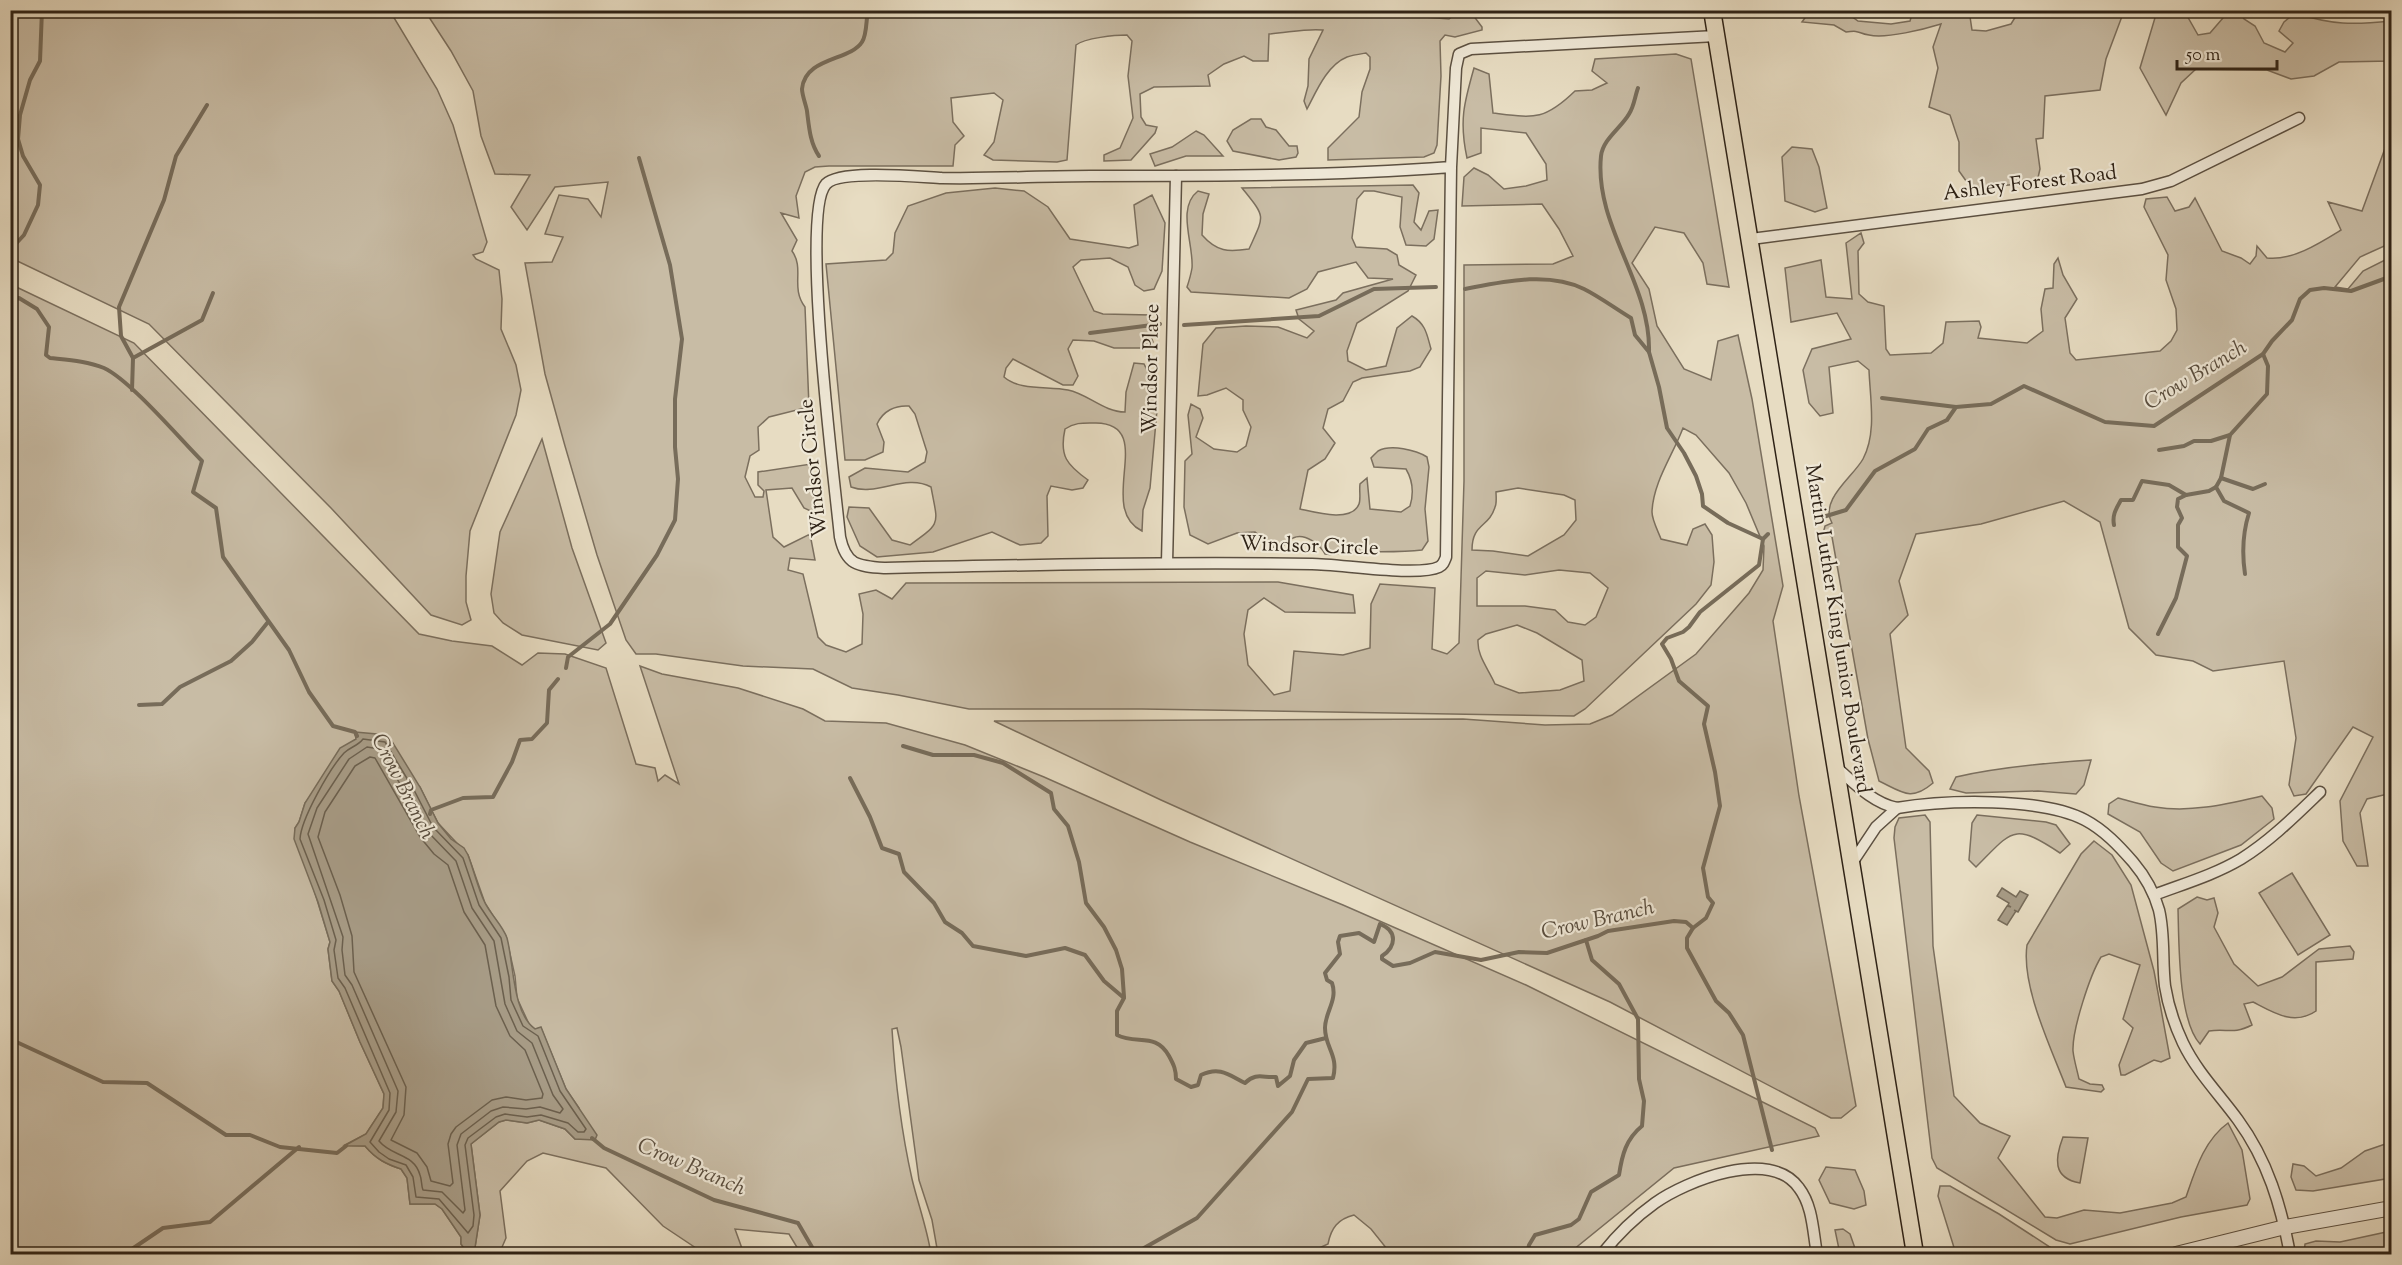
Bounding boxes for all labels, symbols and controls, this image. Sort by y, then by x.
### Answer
scale bar [2177,33,2278,71]
text: 50 m [2185,43,2221,69]
street label: Ashley Forest Road [1941,158,2119,210]
street label: Windsor Place [1136,303,1168,435]
water label: Crow Branch [2138,332,2254,419]
street label: Windsor Circle [792,397,836,539]
street label: Martin Luther King Junior Boulevard [1796,462,1878,796]
street label: Windsor Circle [1239,530,1379,564]
water label: Crow Branch [362,728,443,846]
water label: Crow Branch [1538,892,1658,950]
water label: Crow Branch [632,1131,751,1205]

